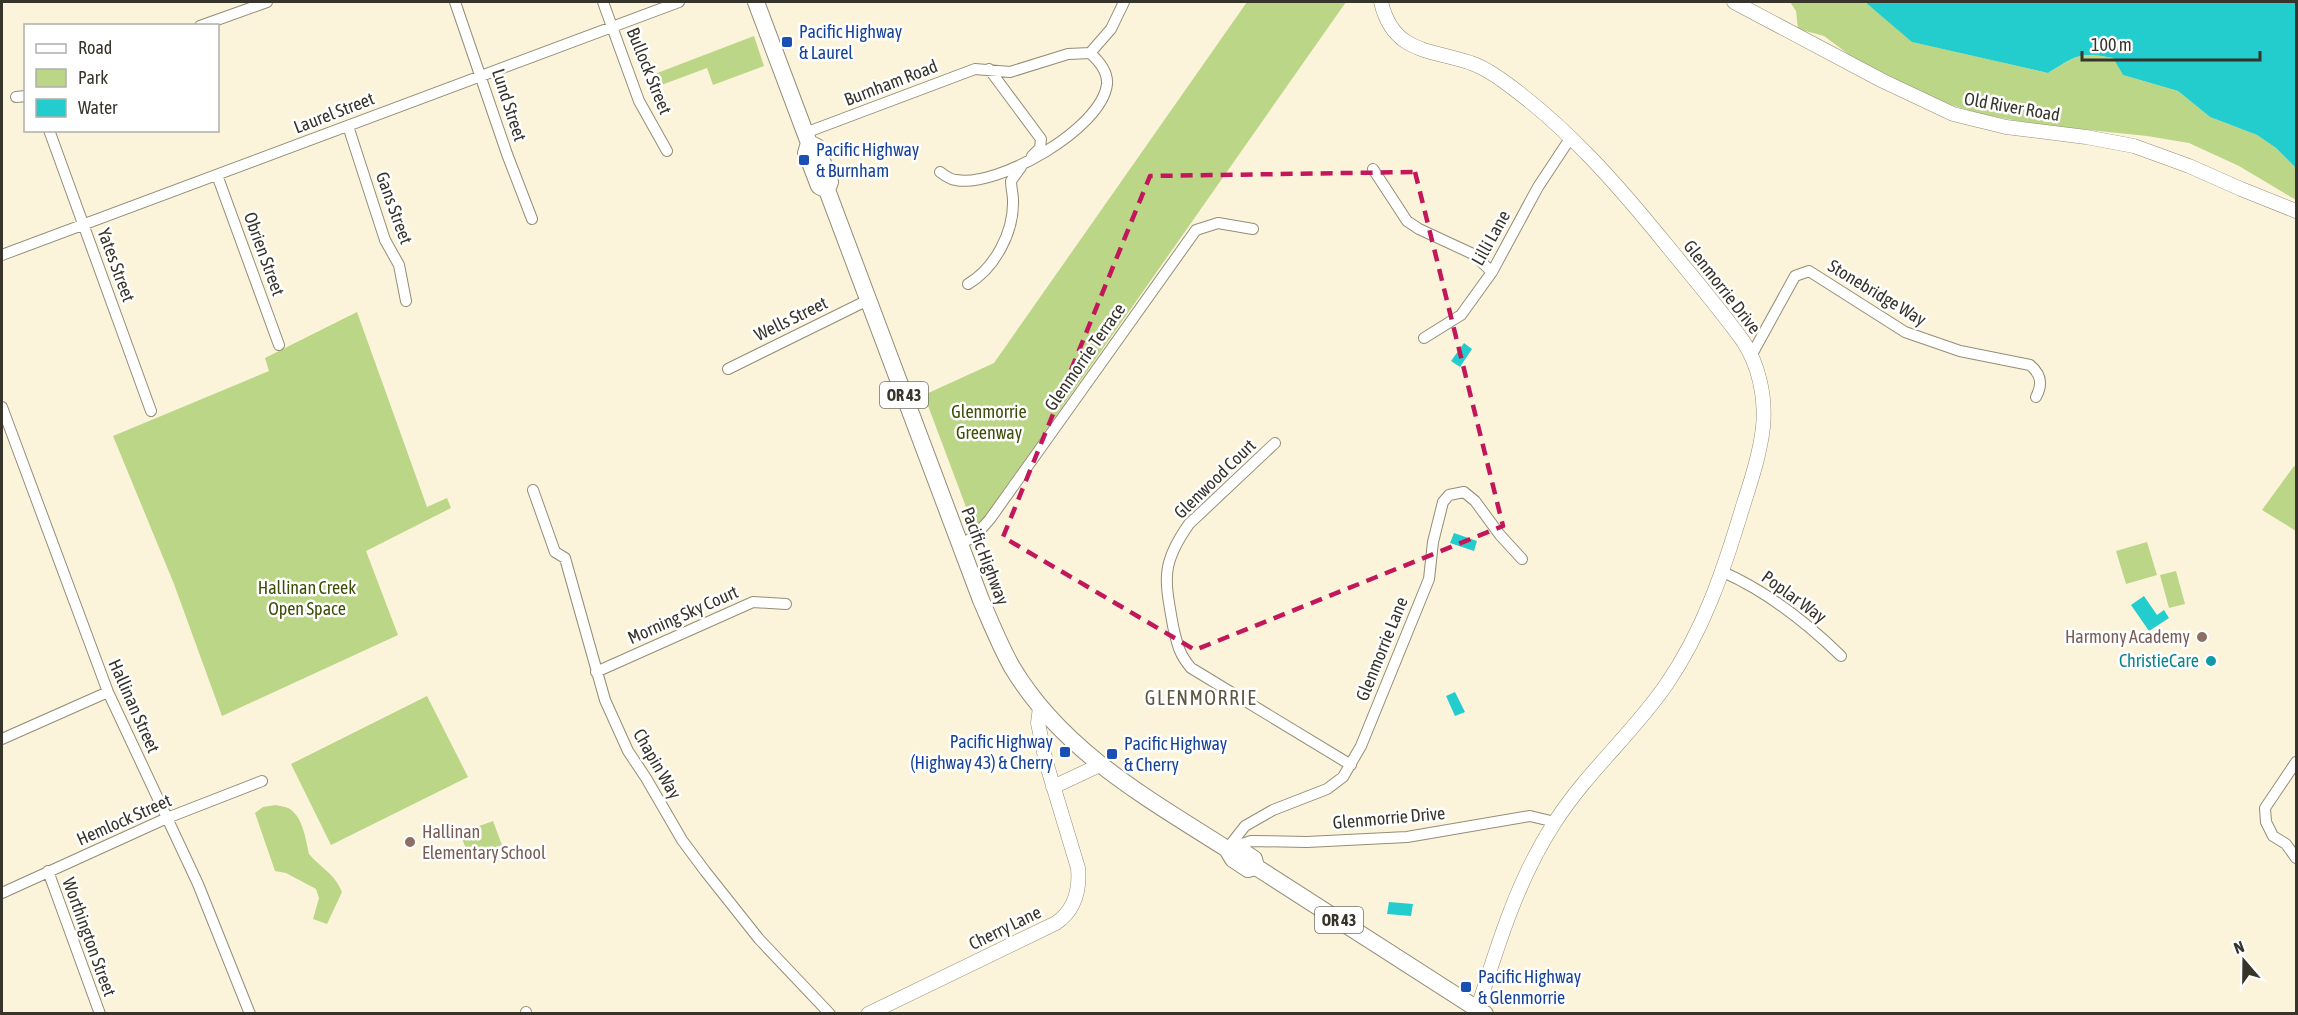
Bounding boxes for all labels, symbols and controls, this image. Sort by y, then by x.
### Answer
place label: Pacific Highway & Laurel [799,21,902,63]
legend [24,24,219,132]
street label: Bullock Street [623,24,676,117]
scale bar [2082,24,2260,62]
text: 100 m [2091,34,2132,55]
marker: Pacific Highway & Laurel [780,35,794,49]
text: Road [78,37,112,58]
street label: Burnham Road [841,55,940,110]
street label: Lund Street [488,66,531,144]
text: Park [78,67,108,88]
street label: Laurel Street [291,88,377,137]
street label: Old River Road [1963,88,2062,125]
text: Water [78,97,118,118]
place label: Pacific Highway & Burnham [816,139,919,181]
marker: Pacific Highway & Burnham [797,153,811,167]
street label: Gans Street [372,169,417,247]
street label: Lilli Lane [1467,207,1514,269]
street label: Obrien Street [240,209,289,298]
street label: Yates Street [93,225,139,305]
street label: Glenmorrie Drive [1679,236,1765,338]
street label: Stonebridge Way [1824,255,1930,330]
street label: Wells Street [751,292,831,345]
street label: Glenmorrie Terrace [1040,299,1129,414]
road number: OR 43 [880,382,928,408]
park label: Glenmorrie Greenway [951,401,1027,443]
street label: Glenwood Court [1170,435,1260,523]
street label: Pacific Highway [957,504,1014,608]
street label: Poplar Way [1758,566,1831,627]
park label: Hallinan Creek Open Space [258,577,356,619]
street label: Morning Sky Court [624,581,741,648]
street label: Glenmorrie Lane [1351,594,1412,704]
place label: Harmony Academy [2065,626,2190,647]
marker: Harmony Academy [2195,630,2209,644]
place label: ChristieCare [2119,650,2199,671]
marker: ChristieCare [2204,654,2218,668]
street label: Hallinan Street [104,656,164,756]
district label: GLENMORRIE [1145,686,1257,709]
street label: Chapin Way [629,725,686,803]
place label: Pacific Highway (Highway 43) & Cherry [910,731,1053,773]
place label: Pacific Highway & Cherry [1124,733,1227,775]
marker: Pacific Highway (Highway 43) & Cherry [1058,745,1072,759]
marker: Pacific Highway & Cherry [1105,747,1119,761]
street label: Hemlock Street [73,789,174,850]
street label: Glenmorrie Drive [1332,802,1446,833]
place label: Hallinan Elementary School [422,821,546,863]
marker: Hallinan Elementary School [403,835,417,849]
street label: Worthington Street [58,875,121,999]
street label: Cherry Lane [965,901,1044,954]
road number: OR 43 [1315,907,1363,933]
north arrow [2214,931,2274,991]
text: N [2231,937,2246,957]
place label: Pacific Highway & Glenmorrie [1478,966,1581,1008]
marker: Pacific Highway & Glenmorrie [1459,980,1473,994]

